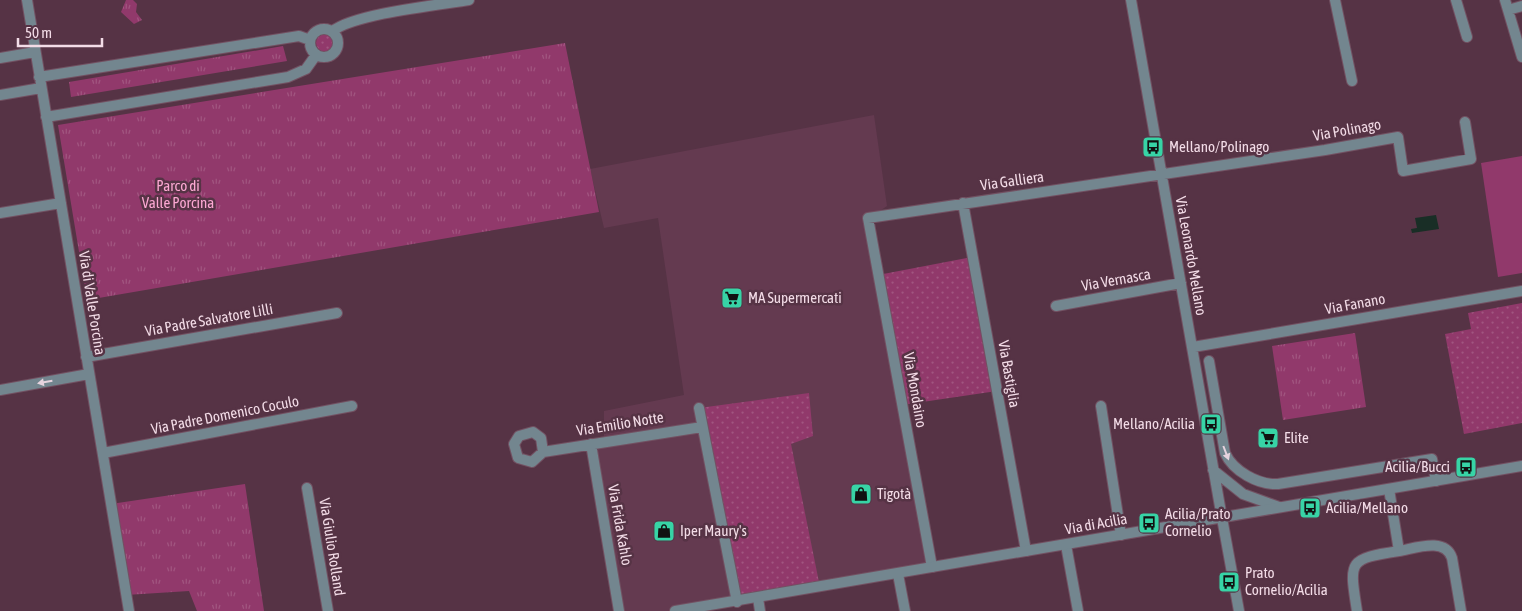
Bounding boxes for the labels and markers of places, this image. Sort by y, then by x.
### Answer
bus stop icon: Mellano/Polinago [1141,135,1165,159]
place label: Mellano/Polinago [1169,138,1269,155]
supermarket icon: MA Supermercati [720,286,744,310]
place label: MA Supermercati [748,289,842,306]
bus stop icon: Mellano/Acilia [1199,412,1223,436]
place label: Mellano/Acilia [1113,415,1195,432]
supermarket icon: Elite [1256,426,1280,450]
place label: Elite [1284,429,1309,446]
bus stop icon: Acilia/Bucci [1454,455,1478,479]
place label: Acilia/Bucci [1385,458,1450,475]
shop icon: Tigotà [849,482,873,506]
place label: Tigotà [877,485,911,502]
bus stop icon: Acilia/Mellano [1298,496,1322,520]
place label: Acilia/Mellano [1326,499,1408,516]
place label: Acilia/Prato Cornelio [1165,505,1231,539]
bus stop icon: Acilia/Prato Cornelio [1137,511,1161,535]
shop icon: Iper Maury's [652,519,676,543]
place label: Iper Maury's [680,522,747,539]
place label: Prato Cornelio/Acilia [1245,564,1328,598]
bus stop icon: Prato Cornelio/Acilia [1217,570,1241,594]

